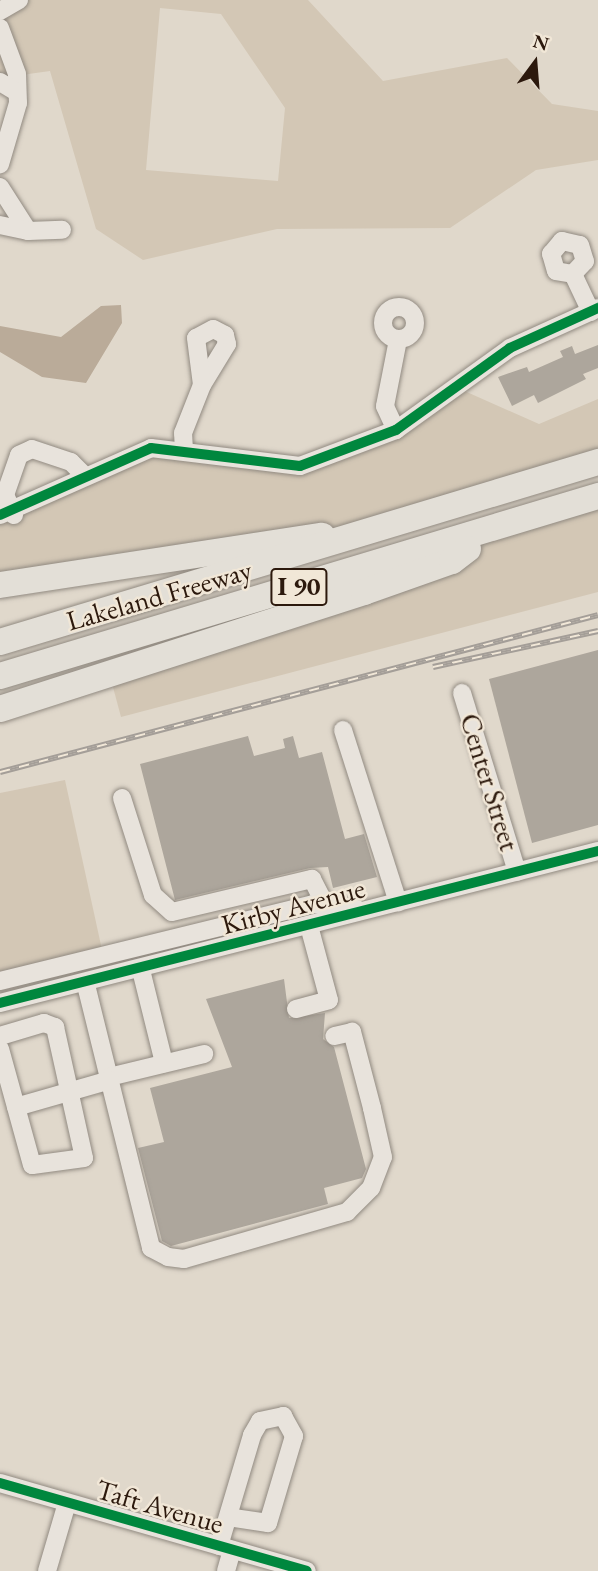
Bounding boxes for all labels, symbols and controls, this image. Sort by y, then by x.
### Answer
north arrow [500,28,570,98]
text: N [530,28,552,56]
street label: Lakeland Freeway [62,553,256,637]
road number: I 90 [269,565,329,610]
street label: Center Street [453,709,527,855]
street label: Kirby Avenue [218,871,368,941]
street label: Taft Avenue [93,1472,227,1540]

